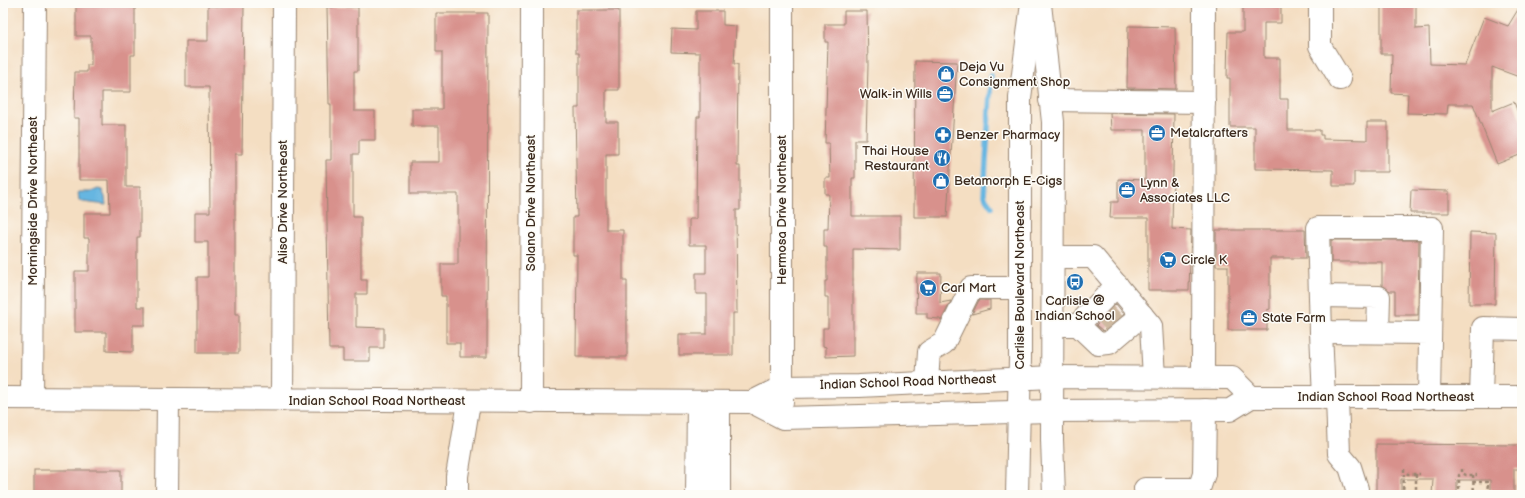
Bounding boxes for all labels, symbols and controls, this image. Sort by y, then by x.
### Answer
place label: Deja Vu Consignment Shop [959,59,1070,90]
shop icon: Deja Vu Consignment Shop [936,64,956,84]
office icon: Walk-in Wills [935,84,955,104]
place label: Walk-in Wills [860,86,933,102]
street label: Morningside Drive Northeast [25,116,41,286]
office icon: Metalcrafters [1147,123,1167,143]
pharmacy icon: Benzer Pharmacy [933,125,953,145]
place label: Metalcrafters [1170,125,1248,141]
place label: Benzer Pharmacy [956,127,1060,143]
street label: Solano Drive Northeast [523,135,539,271]
street label: Hermosa Drive Northeast [774,135,790,285]
street label: Aliso Drive Northeast [275,140,291,264]
place label: Thai House Restaurant [862,143,929,174]
restaurant icon: Thai House Restaurant [932,148,952,168]
shop icon: Betamorph E-Cigs [931,171,951,191]
place label: Betamorph E-Cigs [954,173,1063,189]
place label: Lynn & Associates LLC [1140,175,1230,206]
office icon: Lynn & Associates LLC [1117,180,1137,200]
street label: Carlisle Boulevard Northeast [1012,200,1028,370]
supermarket icon: Circle K [1158,250,1178,270]
place label: Circle K [1181,252,1228,268]
bus stop icon: Carlisle @ Indian School [1065,272,1085,292]
supermarket icon: Carl Mart [918,278,938,298]
place label: Carl Mart [941,280,996,296]
place label: Carlisle @ Indian School [1035,293,1115,324]
office icon: State Farm [1239,308,1259,328]
place label: State Farm [1262,310,1326,326]
street label: Indian School Road Northeast [819,371,997,393]
street label: Indian School Road Northeast [1298,389,1474,405]
street label: Indian School Road Northeast [289,393,465,409]

